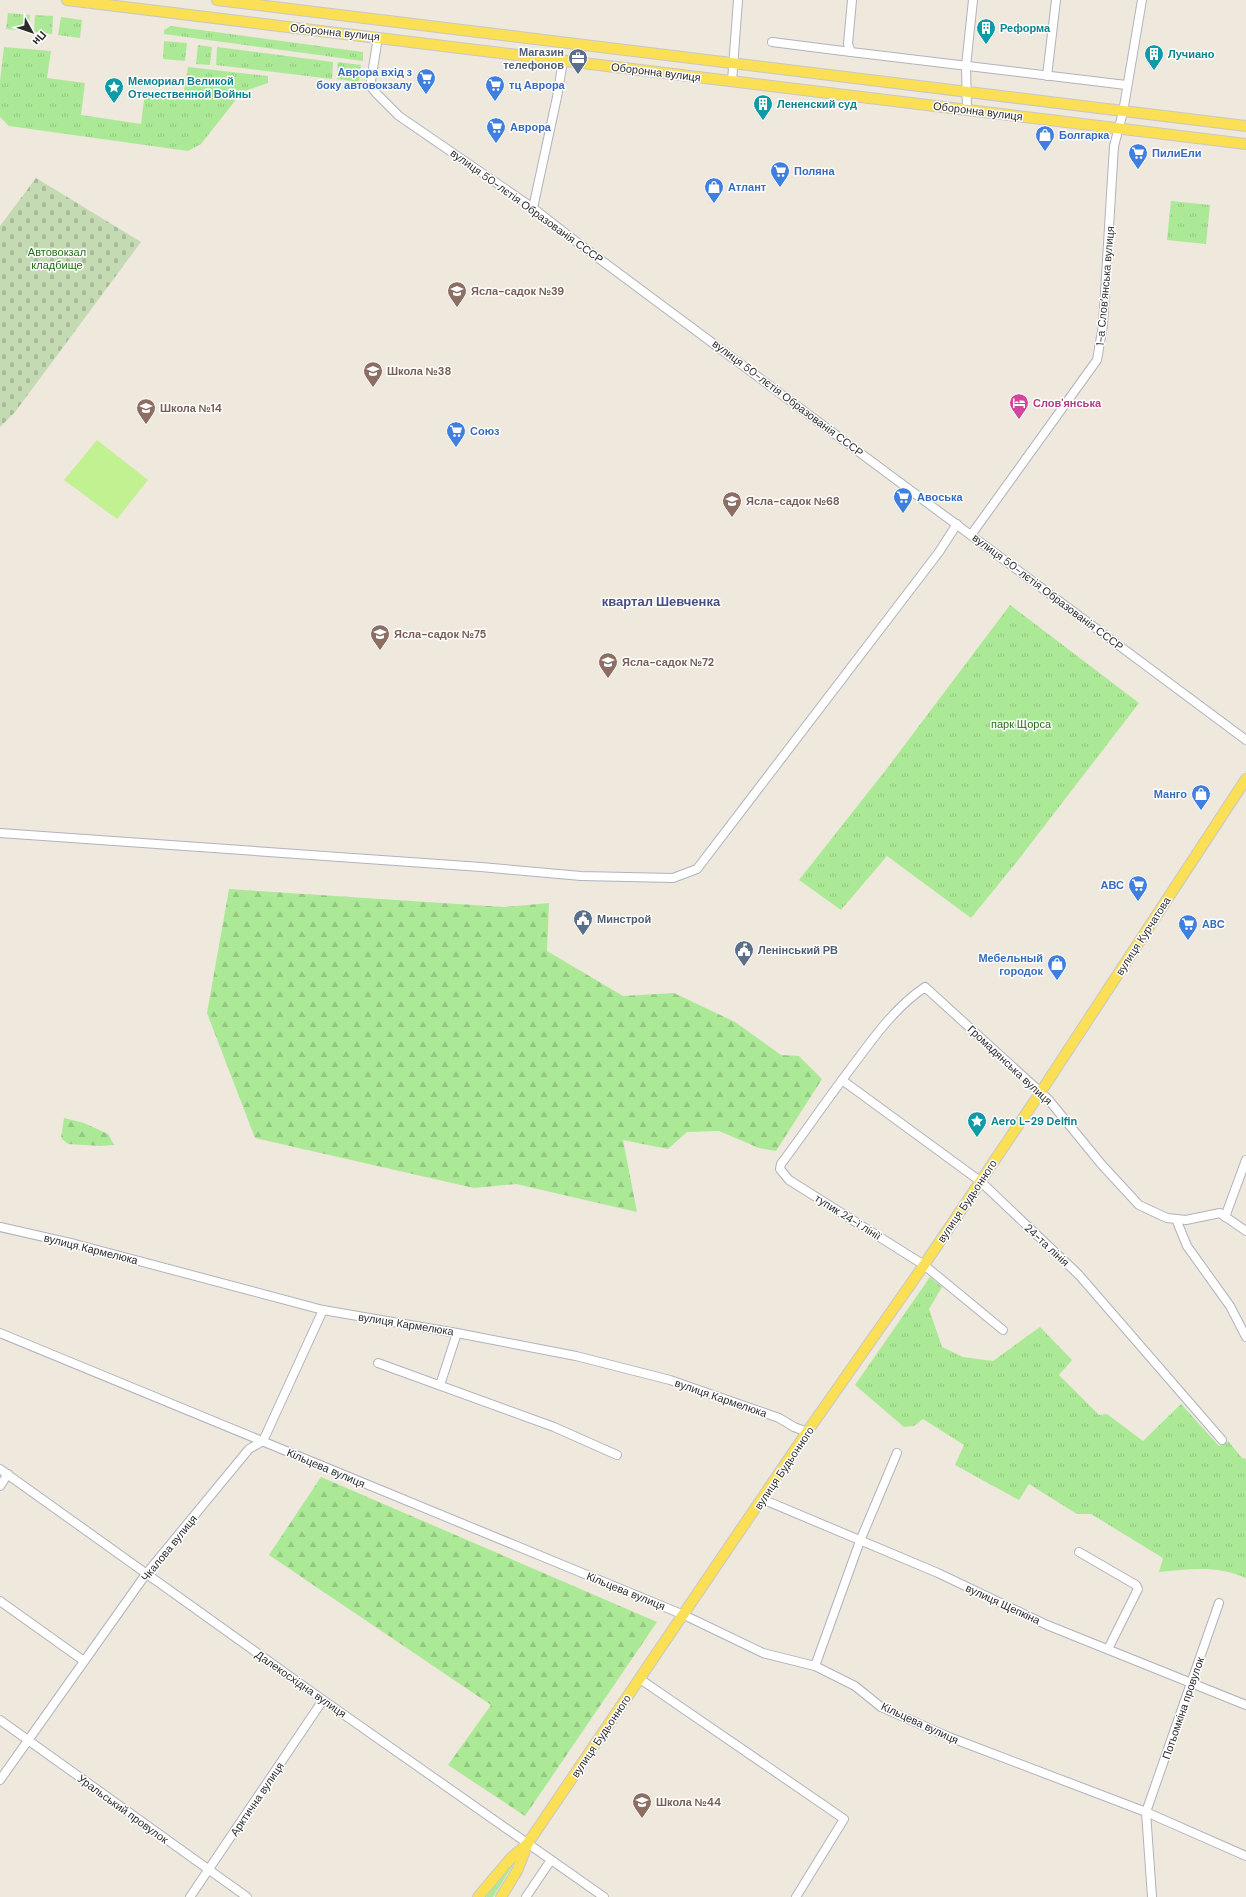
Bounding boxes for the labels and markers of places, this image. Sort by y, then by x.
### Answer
building icon: Реформа [975,17,997,45]
place label: Реформа [1000,21,1051,35]
building icon: Лучиано [1143,43,1165,71]
place label: Магазин телефонов [503,45,564,72]
office icon: Магазин телефонов [567,47,589,75]
place label: Лучиано [1168,47,1215,61]
place label: Аврора вхід з боку автовокзалу [316,65,413,92]
supermarket icon: Аврора вхід з боку автовокзалу [415,67,437,95]
place label: Мемориал Великой Отечественной Войны [128,74,251,101]
supermarket icon: тц Аврора [484,74,506,102]
place icon: Мемориал Великой Отечественной Войны [103,76,125,104]
place label: тц Аврора [509,78,566,92]
building icon: Лененский суд [752,93,774,121]
place label: Лененский суд [777,97,857,111]
supermarket icon: Аврора [485,116,507,144]
place label: Аврора [510,120,552,134]
shop icon: Болгарка [1034,124,1056,152]
place label: Болгарка [1059,128,1110,142]
supermarket icon: ПилиЕли [1127,142,1149,170]
place label: ПилиЕли [1152,146,1202,160]
supermarket icon: Поляна [769,160,791,188]
place label: Поляна [794,164,835,178]
shop icon: Атлант [703,176,725,204]
place label: Атлант [728,180,767,194]
school or university icon: Ясла-садок №39 [446,280,468,308]
place label: Ясла-садок №39 [471,284,564,298]
school or university icon: Школа №38 [362,360,384,388]
place label: Школа №38 [387,364,451,378]
hotel icon: Слов'янська [1008,392,1030,420]
place label: Слов'янська [1033,396,1102,410]
school or university icon: Школа №14 [135,397,157,425]
place label: Школа №14 [160,401,222,415]
supermarket icon: Союз [445,420,467,448]
place label: Союз [470,424,500,438]
supermarket icon: Авоська [892,486,914,514]
school or university icon: Ясла-садок №68 [721,490,743,518]
place label: Авоська [917,490,964,504]
place label: Ясла-садок №68 [746,494,840,508]
school or university icon: Ясла-садок №75 [369,623,391,651]
place label: Ясла-садок №75 [394,627,487,641]
school or university icon: Ясла-садок №72 [597,651,619,679]
place label: Ясла-садок №72 [622,655,714,669]
shop icon: Манго [1190,783,1212,811]
place label: Манго [1154,787,1187,801]
supermarket icon: АВС [1127,874,1149,902]
place label: АВС [1101,878,1124,892]
public building icon: Минстрой [572,908,594,936]
place label: Минстрой [597,912,651,926]
supermarket icon: ABC [1177,913,1199,941]
place label: ABC [1202,917,1225,931]
public building icon: Ленінський РВ [733,939,755,967]
place label: Ленінський РВ [758,943,838,957]
place label: Мебельный городок [978,951,1043,978]
shop icon: Мебельный городок [1046,953,1068,981]
place icon: Aero L-29 Delfin [966,1110,988,1138]
place label: Aero L-29 Delfin [991,1114,1078,1128]
school or university icon: Школа №44 [631,1791,653,1819]
place label: Школа №44 [656,1795,721,1809]

